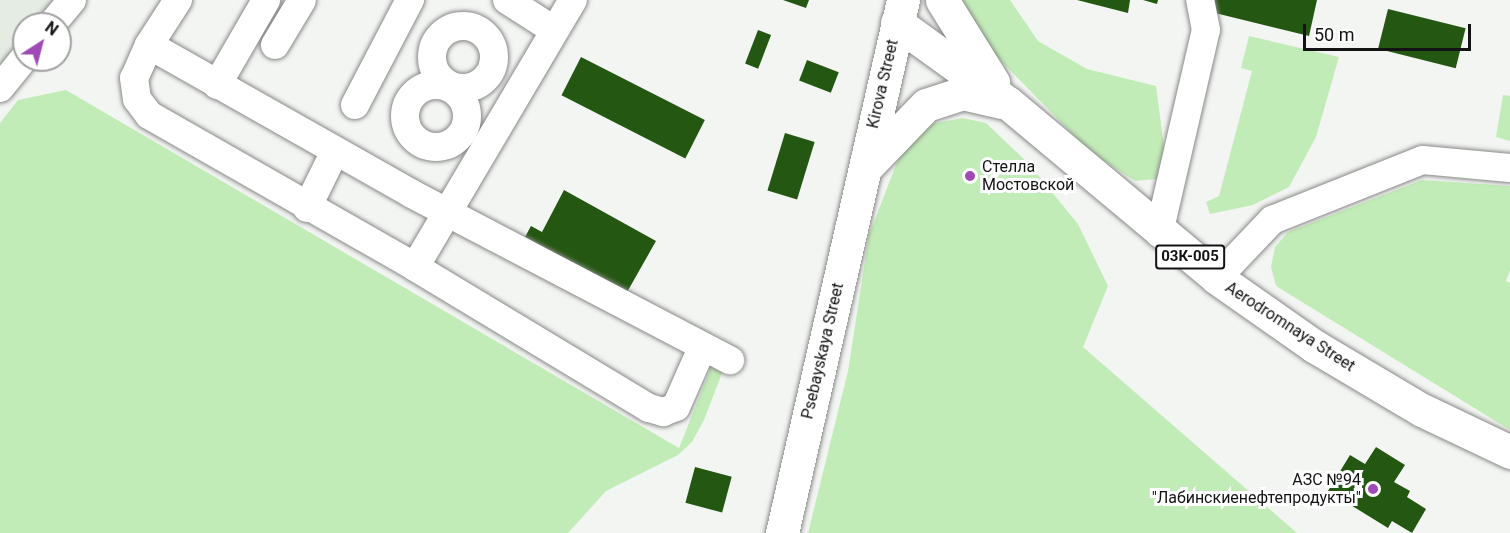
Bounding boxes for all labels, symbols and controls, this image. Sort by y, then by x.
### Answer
north arrow [12,12,72,72]
scale bar [1306,12,1474,50]
text: N [42,18,62,40]
text: 50 m [1314,24,1354,45]
street label: Kirova Street [863,38,903,130]
place label: Стелла Мостовской [982,157,1074,195]
marker: Стелла Мостовской [963,169,977,183]
road number: 03К-005 [1154,245,1226,269]
street label: Aerodromnaya Street [1222,278,1358,376]
street label: Psebayskaya Street [798,281,848,421]
place label: АЗС №94 "Лабинскиенефтепродукты" [1152,470,1361,508]
marker: АЗС №94 "Лабинскиенефтепродукты" [1366,482,1380,496]

